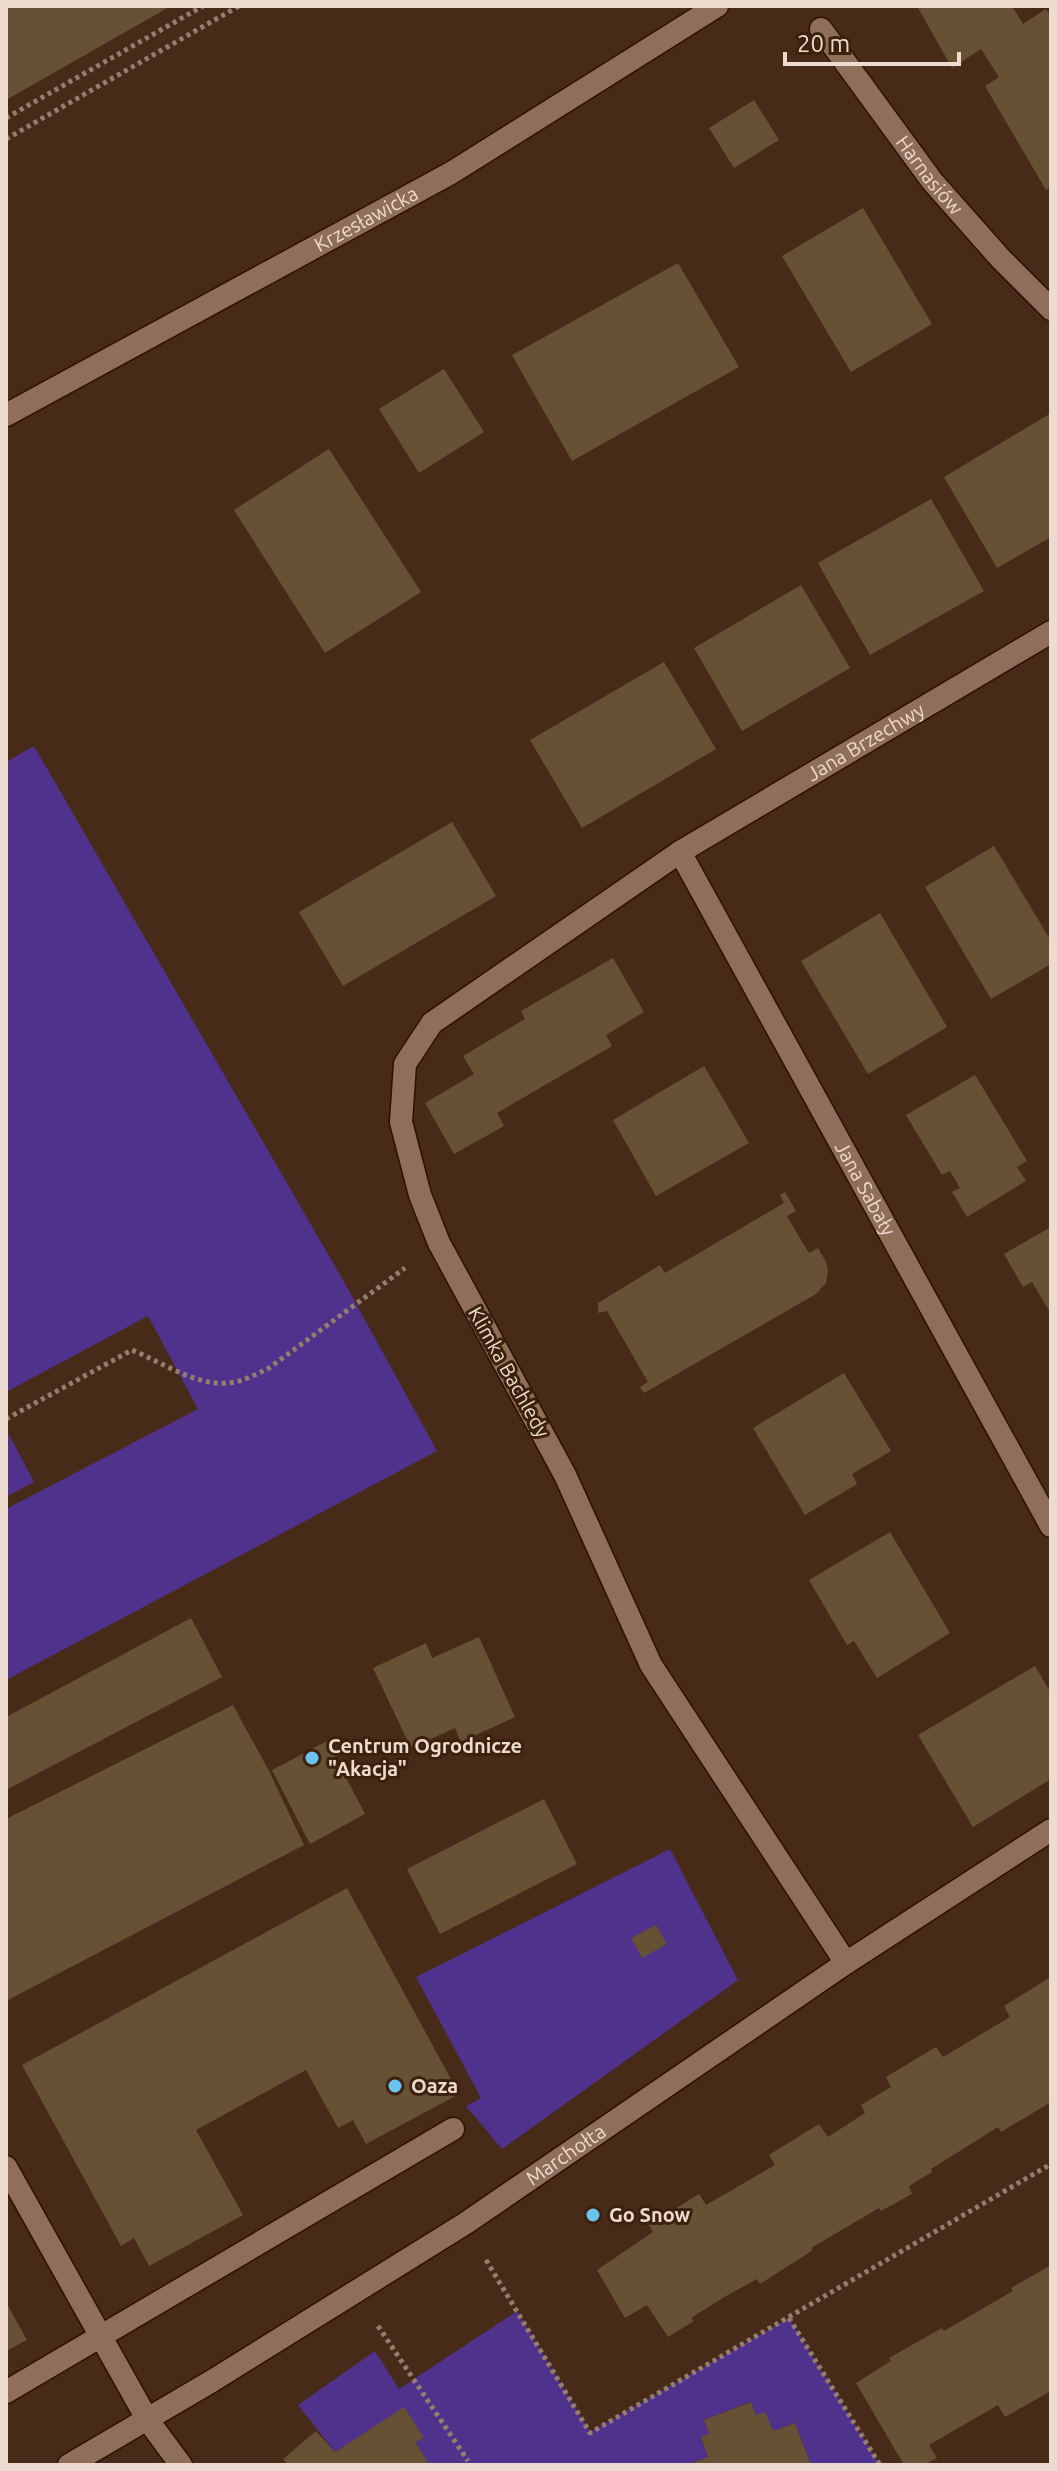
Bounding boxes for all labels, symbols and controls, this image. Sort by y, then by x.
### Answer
scale bar [785,16,959,66]
text: 20 m [797,30,850,57]
street label: Harnasiów [892,131,968,219]
street label: Krzesławicka [310,181,422,256]
street label: Jana Brzechwy [802,698,929,785]
street label: Jana Sabały [830,1137,901,1240]
street label: Klimka Bachledy [464,1302,555,1441]
place label: Centrum Ogrodnicze "Akacja" [328,1734,522,1780]
marker: Centrum Ogrodnicze "Akacja" [303,1749,321,1767]
place label: Oaza [411,2074,458,2097]
marker: Oaza [386,2077,404,2095]
street label: Marchołta [522,2119,610,2189]
place label: Go Snow [609,2203,691,2226]
marker: Go Snow [584,2206,602,2224]

